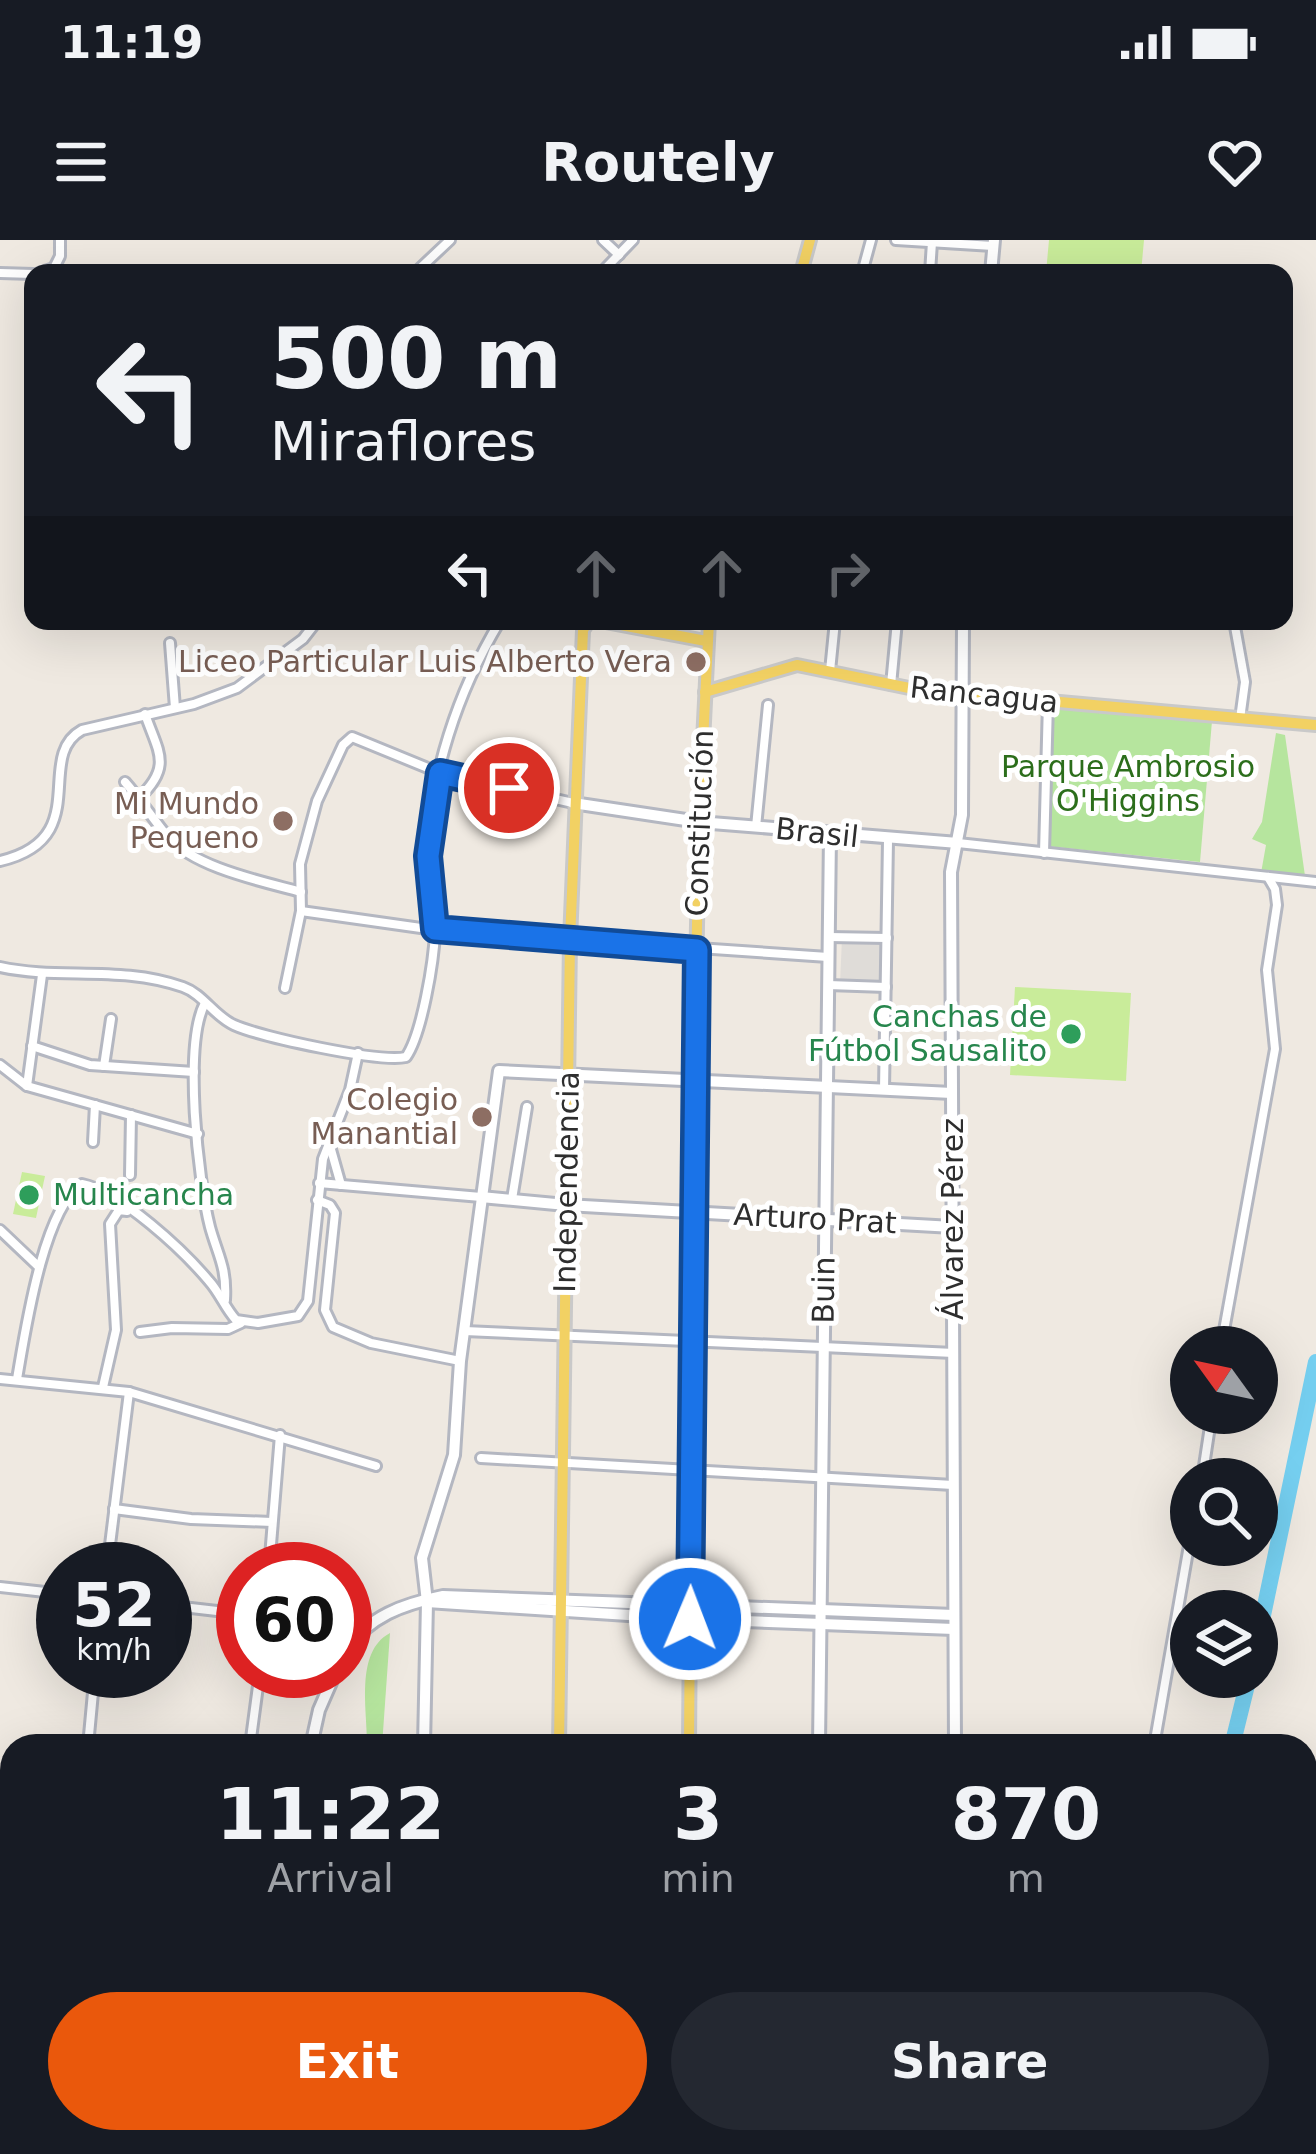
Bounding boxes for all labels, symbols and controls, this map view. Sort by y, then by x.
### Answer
text: 11:19 [60,16,203,69]
icon: menu [48,129,114,195]
icon: heart [1202,129,1268,195]
text: Routely [541,131,775,194]
text: 500 m [270,310,562,408]
icon: left [72,312,228,468]
text: Miraflores [270,410,536,473]
icon: left [437,540,503,606]
icon: ahead [563,540,629,606]
icon: ahead [689,540,755,606]
icon: right [815,540,881,606]
place label: Liceo Particular Luis Alberto Vera [178,644,672,679]
marker: Liceo Particular Luis Alberto Vera [683,649,709,675]
street label: Rancagua [908,669,1060,720]
street label: Constitución [679,729,720,917]
pin [458,737,560,839]
park label: Parque Ambrosio O'Higgins [1001,749,1255,818]
icon: arrive [476,755,542,821]
place label: Mi Mundo Pequeno [114,786,259,855]
marker: Mi Mundo Pequeno [270,808,296,834]
street label: Brasil [774,811,860,854]
place label: Canchas de Fútbol Sausalito [808,999,1047,1068]
marker: Canchas de Fútbol Sausalito [1058,1021,1084,1047]
street label: Independencia [547,1071,586,1293]
place label: Colegio Manantial [311,1082,458,1151]
marker: Colegio Manantial [469,1104,495,1130]
street label: Álvarez Pérez [935,1118,970,1320]
place label: Multicancha [53,1177,234,1212]
marker: Multicancha [16,1182,42,1208]
street label: Arturo Prat [733,1197,898,1240]
street label: Buin [805,1256,842,1324]
north arrow [1170,1326,1278,1434]
map controls [1170,1326,1278,1698]
button: search [1170,1458,1278,1566]
speed limit sign: 60 [216,1542,372,1698]
position arrow [627,1556,753,1682]
text: 52 [72,1570,156,1640]
button: layers [1170,1590,1278,1698]
text: km/h [76,1632,152,1667]
text: 11:22 [216,1772,445,1856]
text: 3 [673,1772,723,1856]
text: 870 [951,1772,1101,1856]
text: Arrival [267,1856,394,1901]
text: min [661,1856,735,1901]
text: m [1007,1856,1045,1901]
button: Exit [48,1992,647,2130]
button: Share [671,1992,1269,2130]

